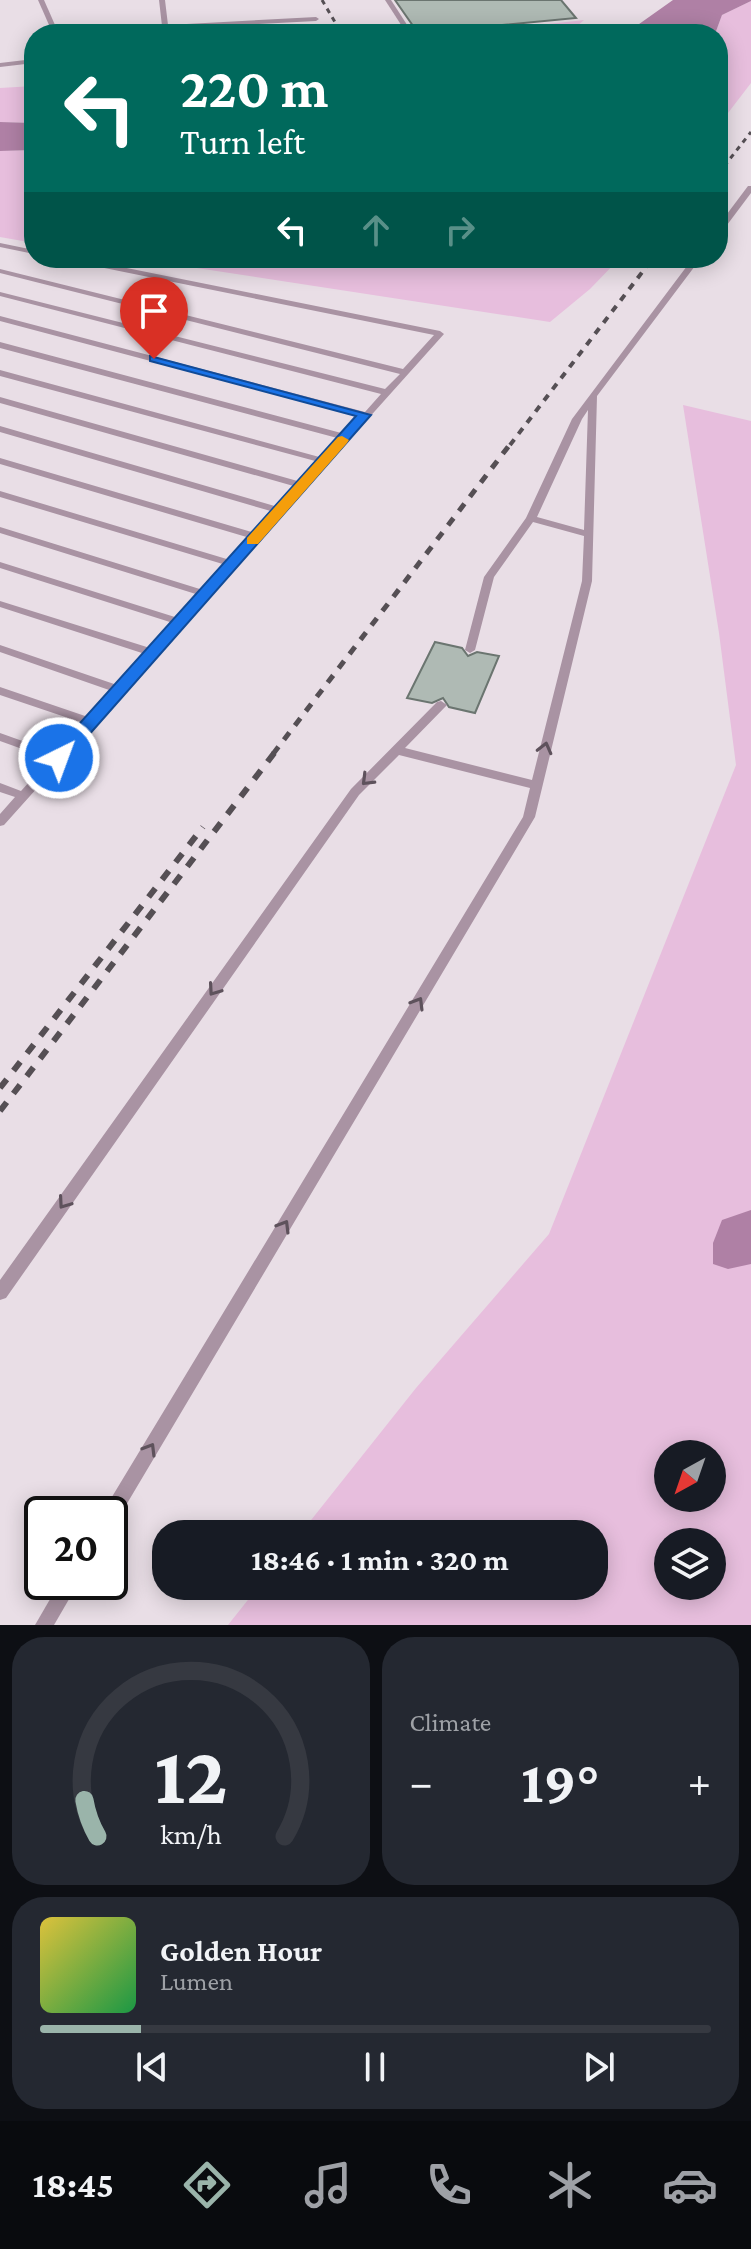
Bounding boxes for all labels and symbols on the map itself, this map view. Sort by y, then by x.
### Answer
pin [120,277,188,359]
position arrow [17,716,101,800]
one-way arrow [536,741,553,755]
one-way arrow [361,771,376,785]
one-way arrow [209,982,224,996]
one-way arrow [408,997,424,1012]
one-way arrow [59,1194,74,1208]
one-way arrow [274,1220,290,1235]
north arrow [654,1440,726,1512]
one-way arrow [140,1443,156,1458]
speed limit sign: 20 [24,1496,128,1600]

